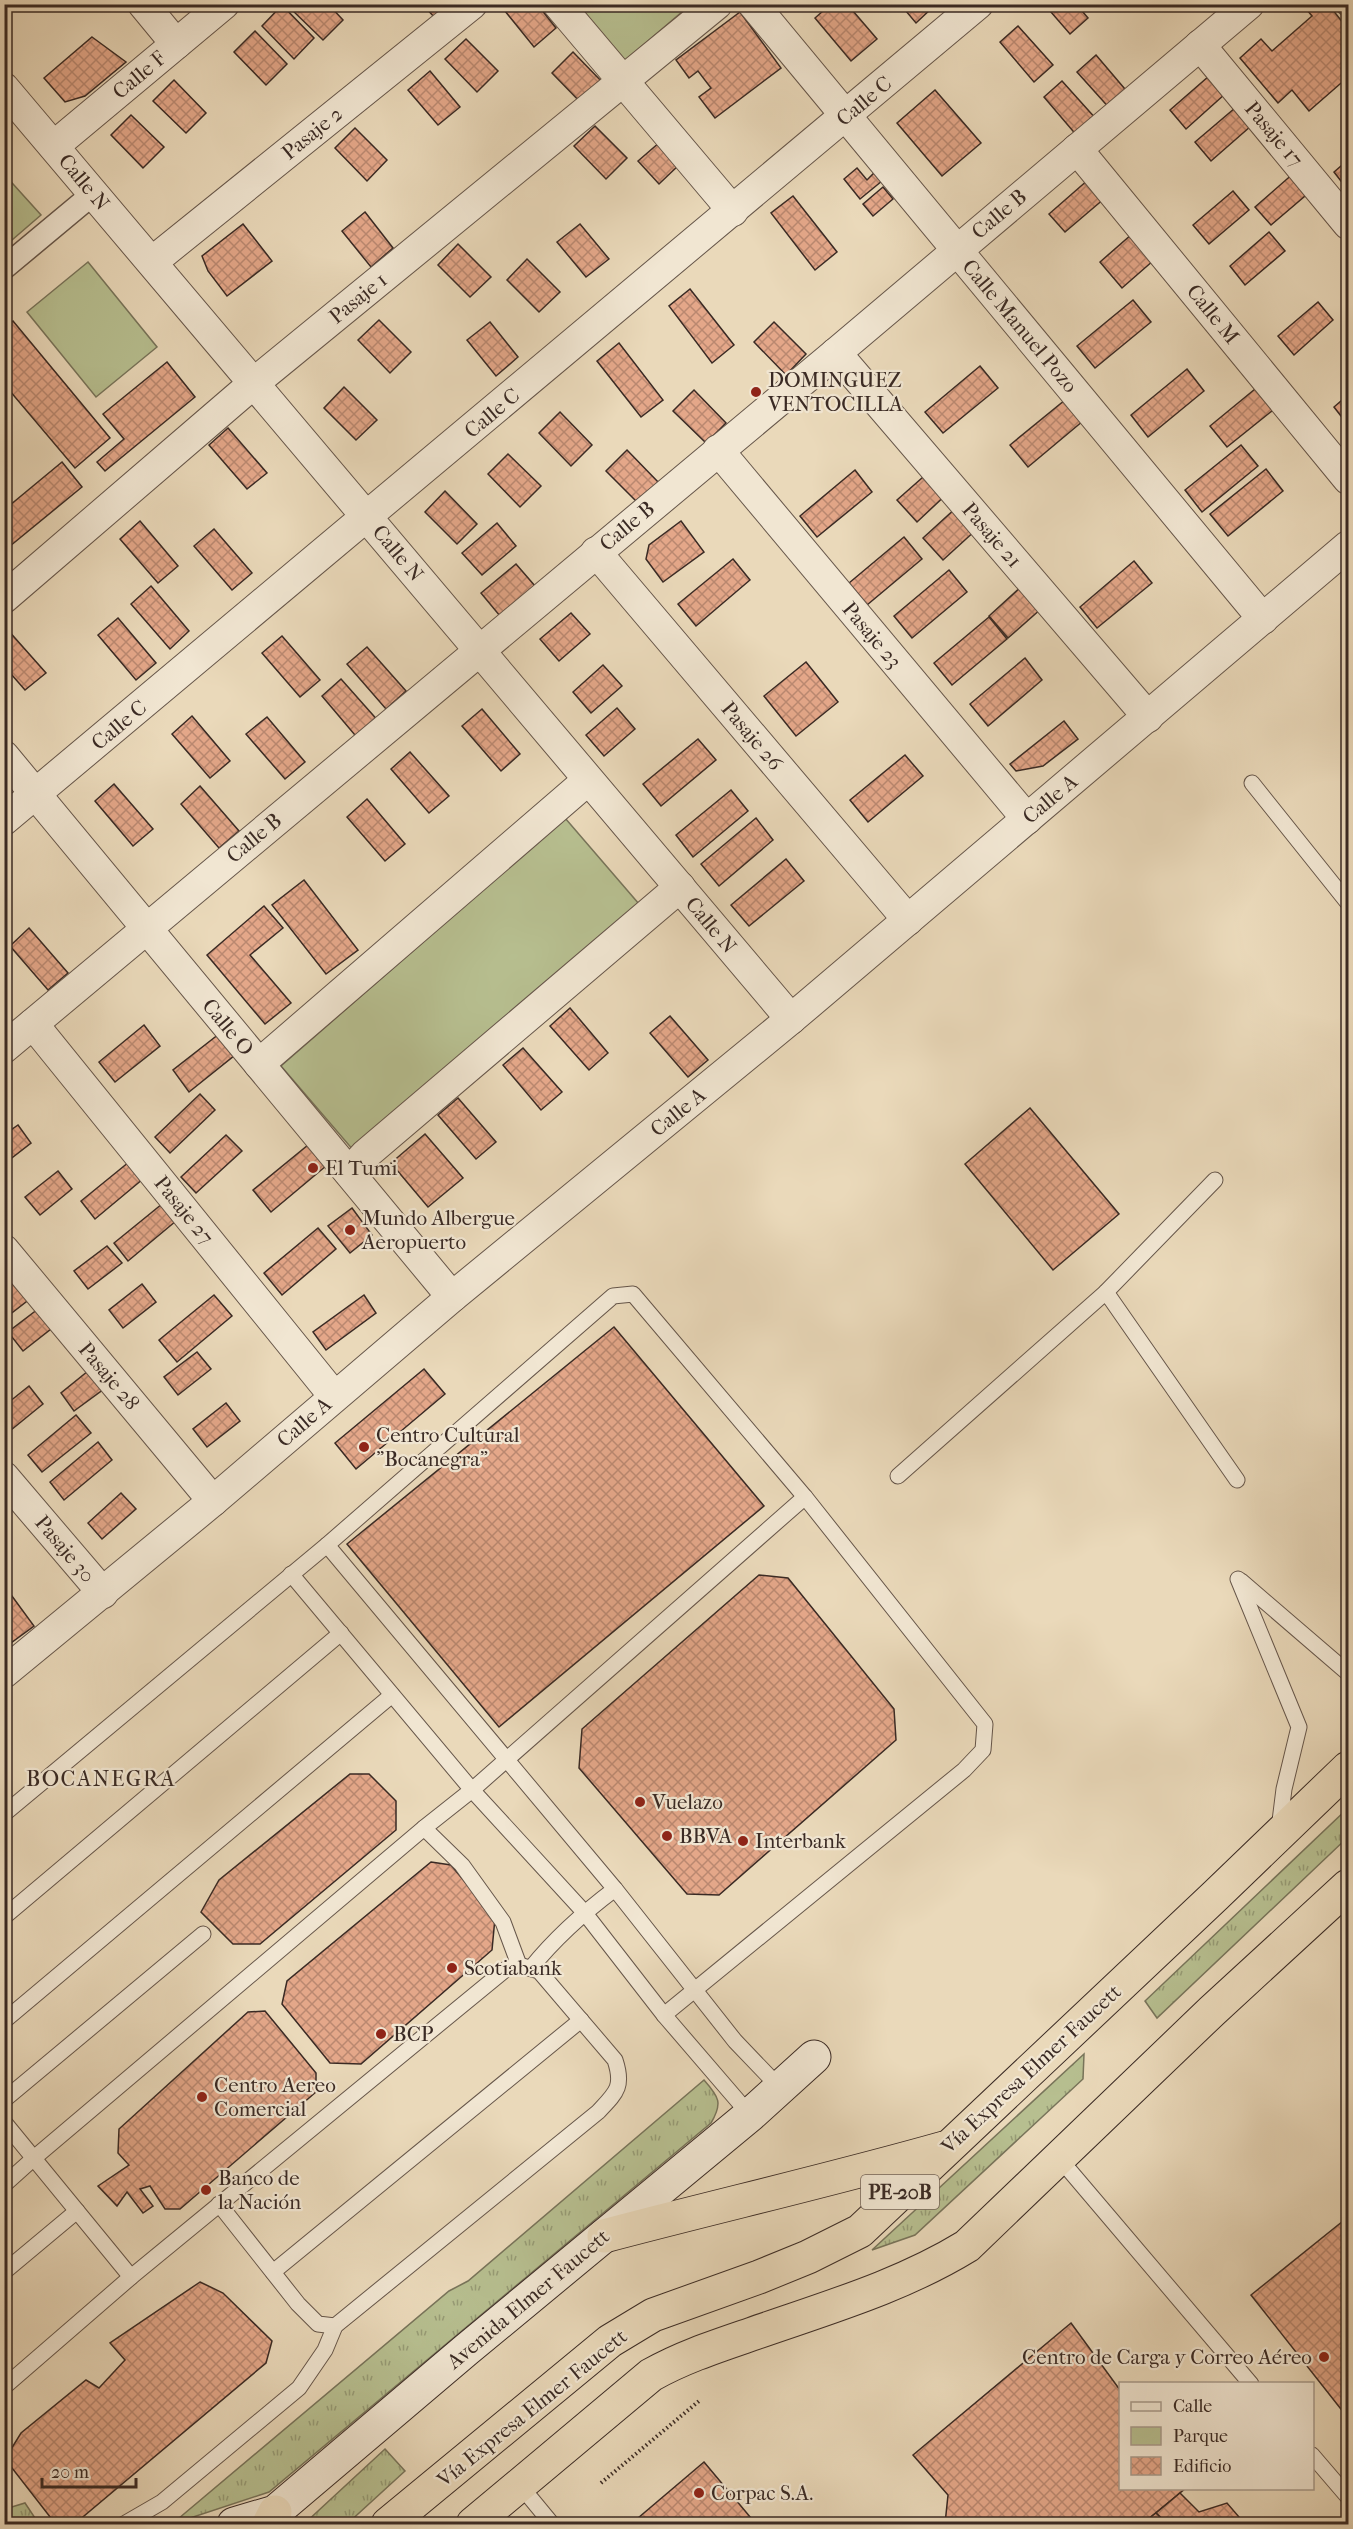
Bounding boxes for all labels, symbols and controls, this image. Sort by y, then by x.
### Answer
street label: Calle F [108,46,170,104]
street label: Calle C [832,71,896,131]
street label: Pasaje 17 [1240,97,1308,171]
street label: Pasaje 2 [277,101,347,165]
street label: Calle N [54,149,114,215]
street label: Calle B [967,184,1031,244]
street label: Calle Manuel Pozo [957,255,1083,397]
street label: Pasaje 1 [324,267,392,329]
street label: Calle M [1182,279,1244,349]
place label: DOMINGUEZ VENTOCILLA [767,368,903,416]
street label: Calle C [460,383,524,443]
marker: DOMINGUEZ VENTOCILLA [749,385,763,399]
street label: Calle B [595,496,659,556]
street label: Pasaje 21 [957,498,1027,572]
street label: Calle N [368,520,428,586]
street label: Pasaje 23 [837,597,907,673]
street label: Calle C [87,695,151,755]
street label: Pasaje 26 [716,697,788,776]
street label: Calle A [1018,769,1082,829]
street label: Calle B [222,808,286,868]
street label: Calle N [681,892,741,958]
street label: Calle O [197,994,259,1060]
street label: Calle A [646,1082,711,1141]
place label: El Tumi [325,1156,397,1180]
marker: El Tumi [306,1161,320,1175]
street label: Pasaje 27 [149,1171,219,1249]
place label: Mundo Albergue Aeropuerto [361,1206,515,1254]
marker: Mundo Albergue Aeropuerto [343,1223,357,1237]
street label: Pasaje 28 [74,1337,144,1415]
street label: Calle A [272,1392,336,1452]
place label: Centro Cultural "Bocanegra" [376,1423,520,1471]
marker: Centro Cultural "Bocanegra" [357,1440,371,1454]
street label: Pasaje 30 [30,1511,100,1587]
district label: BOCANEGRA [26,1766,176,1792]
place label: Vuelazo [651,1790,723,1814]
marker: Vuelazo [633,1795,647,1809]
place label: BBVA [679,1824,732,1848]
marker: BBVA [660,1829,674,1843]
place label: Interbank [755,1829,846,1853]
marker: Interbank [736,1834,750,1848]
place label: Scotiabank [464,1956,562,1980]
marker: Scotiabank [445,1961,459,1975]
street label: Vía Expresa Elmer Faucett [935,1979,1126,2159]
place label: BCP [393,2022,434,2046]
marker: BCP [374,2027,388,2041]
place label: Centro Aereo Comercial [214,2073,336,2121]
marker: Centro Aereo Comercial [195,2090,209,2104]
place label: Banco de la Nación [217,2166,301,2214]
road number: PE-20B [861,2175,939,2209]
marker: Banco de la Nación [199,2183,213,2197]
street label: Avenida Elmer Faucett [441,2224,614,2375]
street label: Vía Expresa Elmer Faucett [432,2324,632,2492]
place label: Centro de Carga y Correo Aéreo [1022,2345,1312,2369]
marker: Centro de Carga y Correo Aéreo [1317,2350,1331,2364]
legend [1119,2382,1314,2490]
text: Calle [1173,2396,1212,2417]
text: Parque [1173,2426,1228,2447]
scale bar [42,2451,136,2489]
text: Edificio [1173,2456,1231,2477]
text: 20 m [51,2462,89,2483]
place label: Corpac S.A. [711,2481,813,2505]
marker: Corpac S.A. [692,2486,706,2500]

